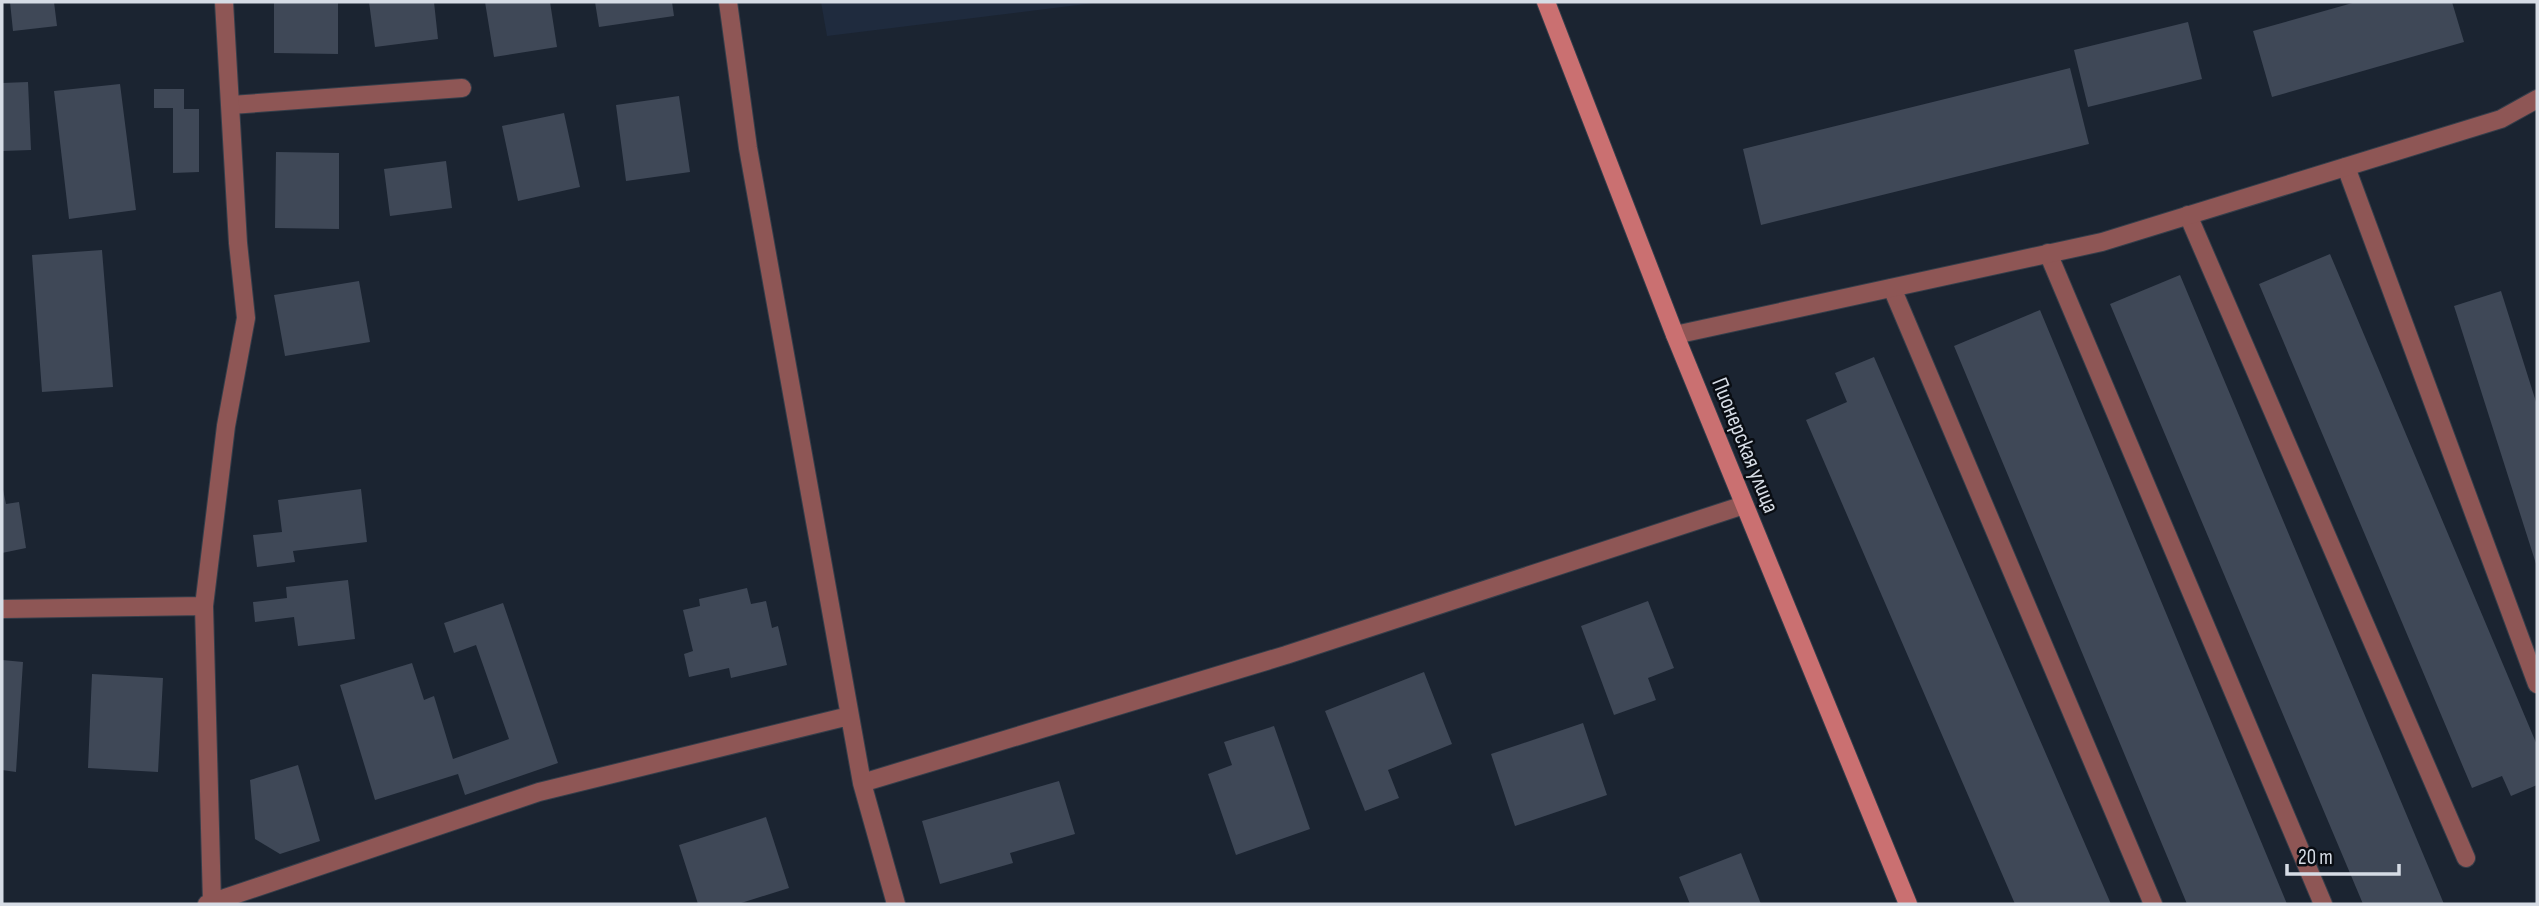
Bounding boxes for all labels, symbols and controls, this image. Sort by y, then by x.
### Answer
street label: Пионерская улица [1705,374,1785,517]
scale bar [2287,832,2399,876]
text: 20 m [2298,845,2333,870]

